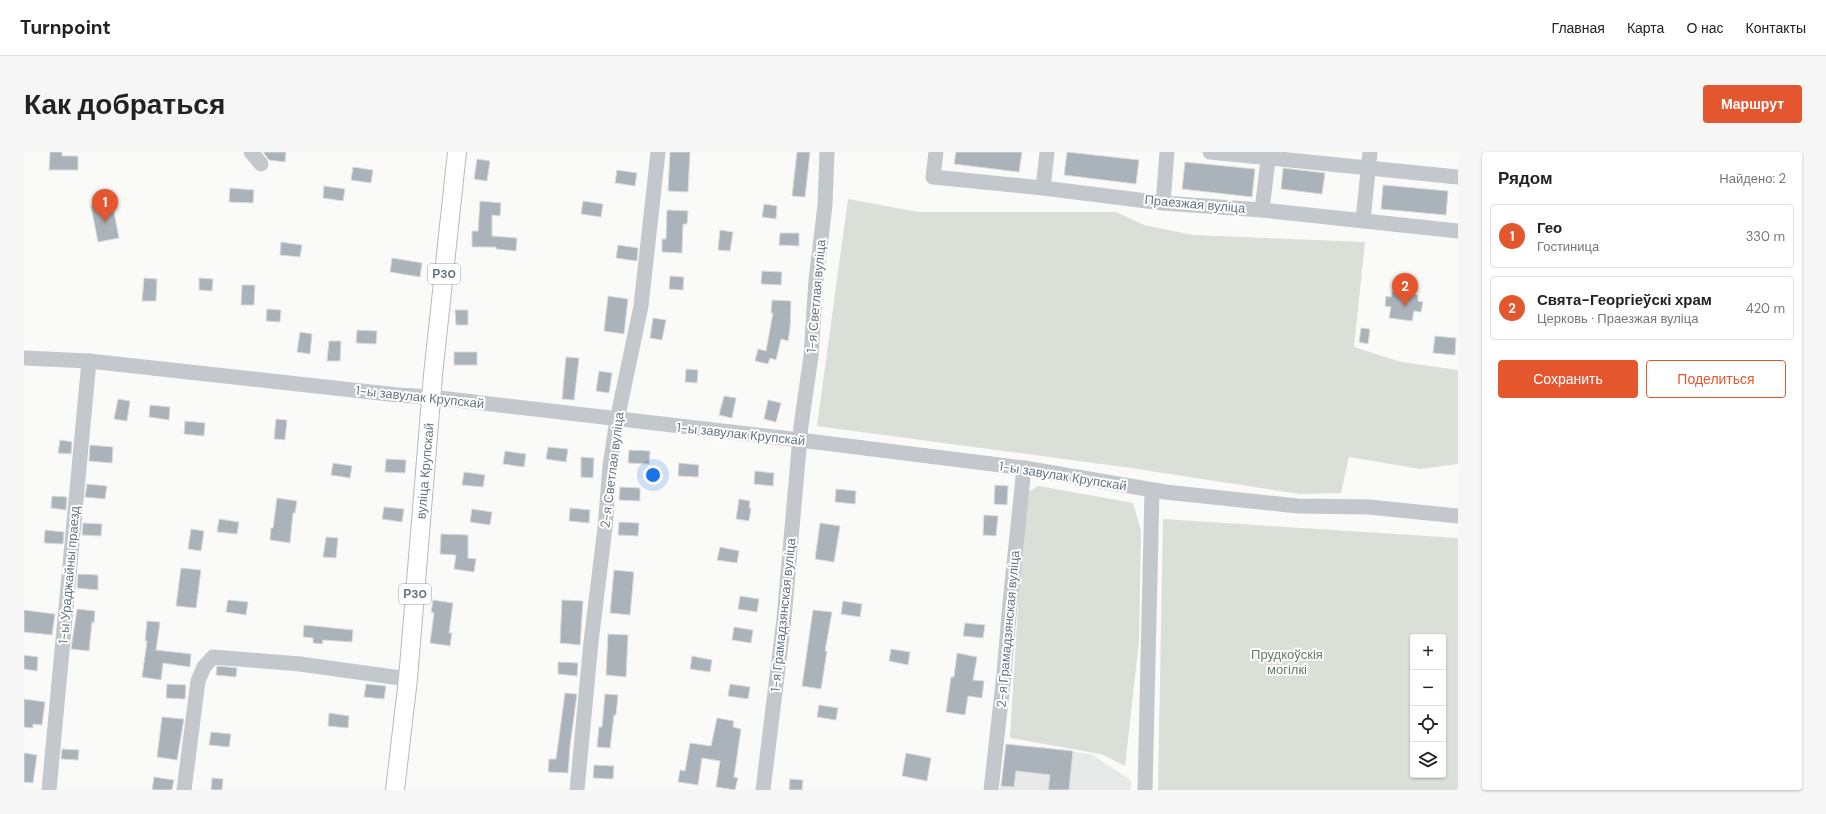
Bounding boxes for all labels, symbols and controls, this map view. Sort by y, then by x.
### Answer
text: Turnpoint [20,15,111,40]
text: Главная [1552,19,1605,37]
text: Карта [1627,19,1664,37]
text: О нас [1686,19,1724,37]
text: Контакты [1746,19,1806,37]
button: Маршрут [1703,85,1802,123]
text: Как добраться [24,86,225,123]
text: Рядом [1498,167,1553,189]
text: Найдено: 2 [1719,170,1786,187]
pin: 1 [92,189,118,222]
street label: Праезжая вуліца [1144,191,1247,217]
text: Гео [1537,218,1562,238]
text: 1 [1510,228,1514,245]
text: 330 m [1746,228,1785,245]
street label: 1-я Светлая вуліца [803,238,829,353]
text: Гостиница [1537,238,1599,255]
road number: Р30 [428,264,460,284]
pin: 2 [1392,273,1418,306]
text: Свята-Георгіеўскі храм [1537,290,1712,310]
text: 2 [1508,300,1516,317]
text: 420 m [1746,300,1785,317]
text: Церковь · Праезжая вуліца [1537,310,1698,327]
button: Сохранить [1498,360,1638,398]
button: Поделиться [1646,360,1786,398]
street label: 1-ы завулак Крупскай [355,382,485,412]
street label: 2-я Светлая вуліца [596,410,628,529]
street label: 1-ы завулак Крупскай [676,419,806,449]
street label: вуліца Крупскай [412,422,438,520]
street label: 1-ы завулак Крупскай [998,458,1128,494]
your location [643,465,663,485]
street label: 1-ы Ураджайны праезд [54,505,84,645]
street label: 1-я Грамадзянская вуліца [766,537,800,693]
street label: 2-я Грамадзянская вуліца [993,549,1023,708]
road number: Р30 [399,584,431,604]
map controls [1410,634,1446,778]
button: + [1410,634,1446,670]
park label: Прудкоўскія могілкі [1251,646,1323,678]
button: − [1410,670,1446,706]
button: locate [1410,706,1446,742]
button: layers [1410,742,1446,778]

